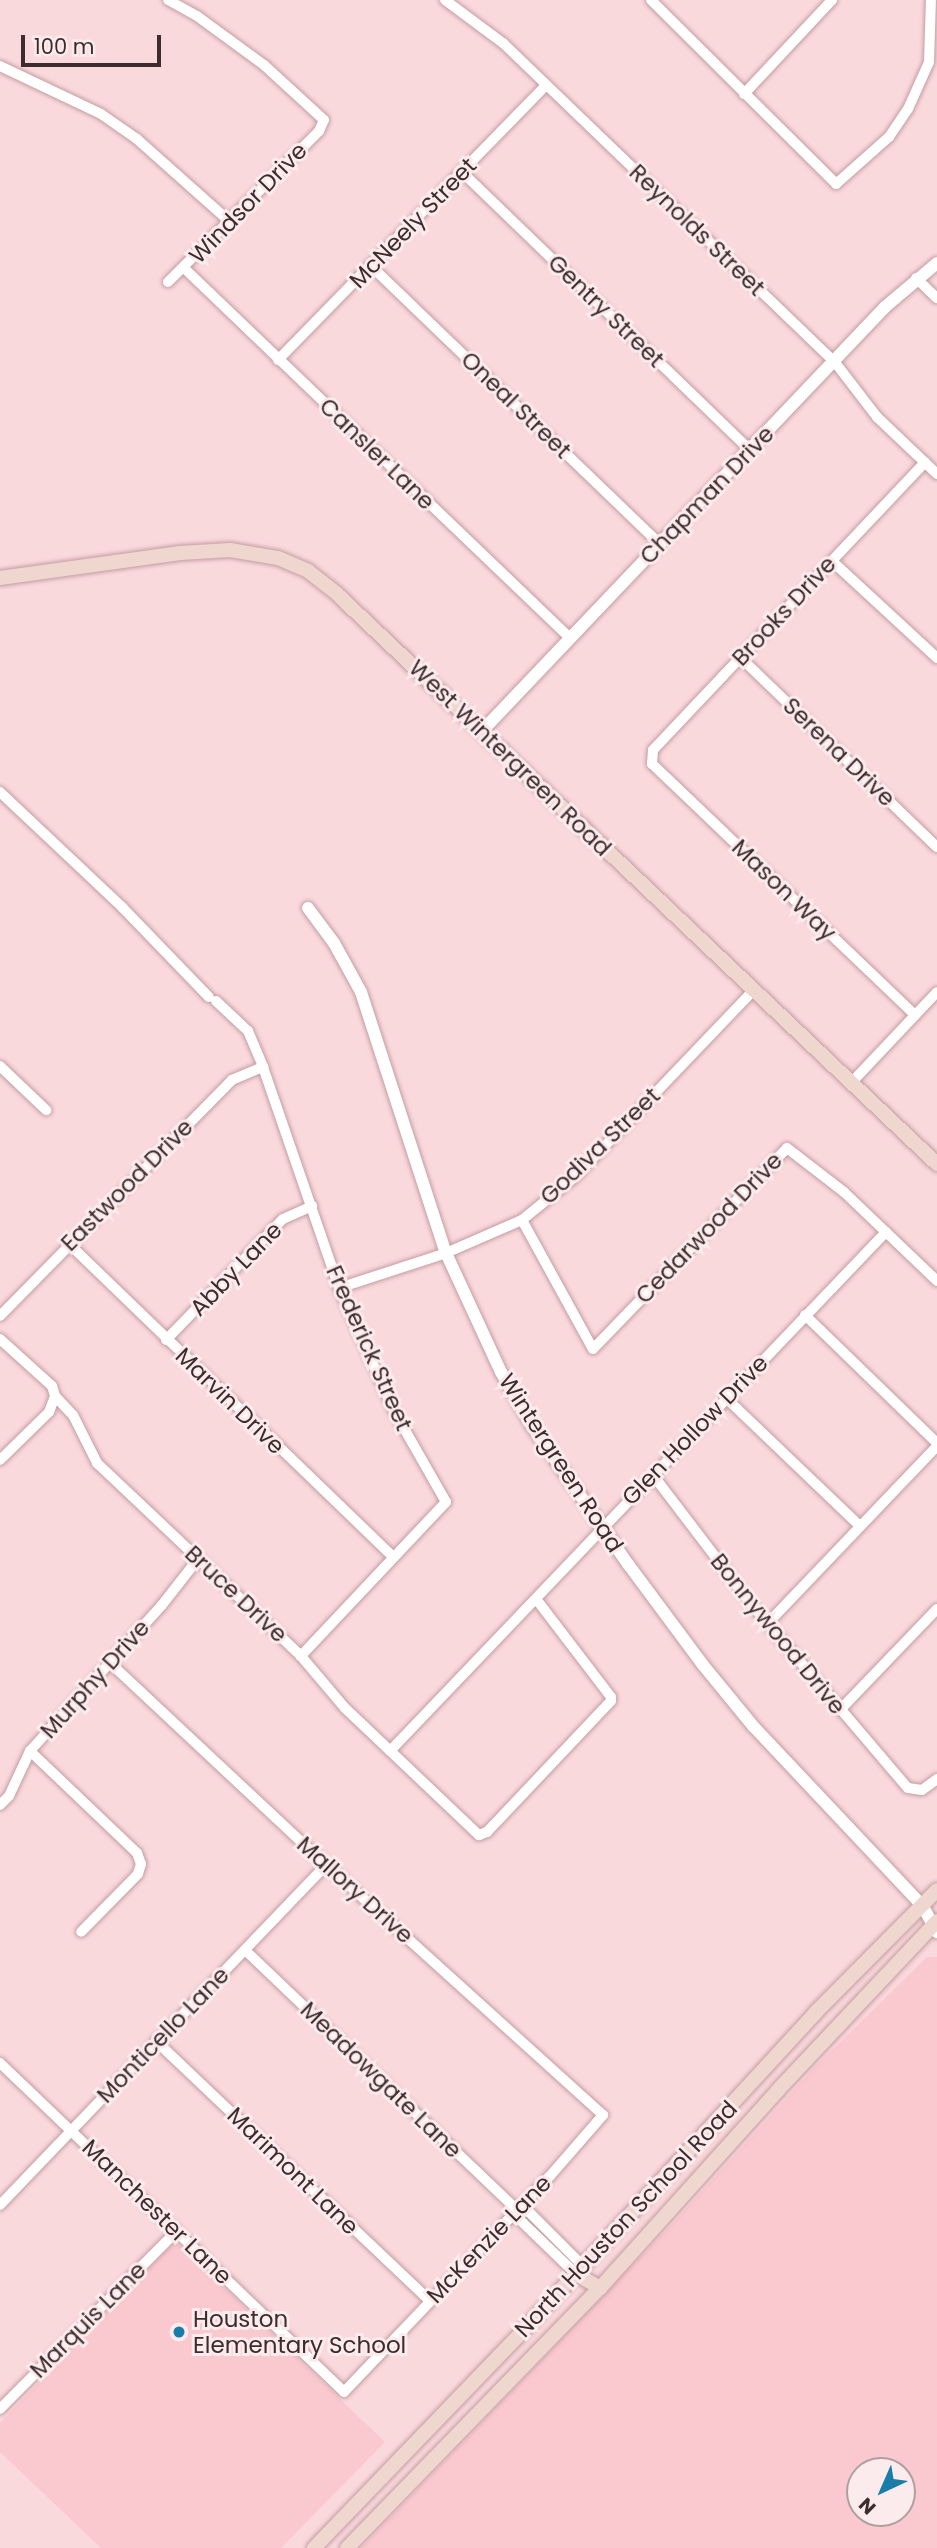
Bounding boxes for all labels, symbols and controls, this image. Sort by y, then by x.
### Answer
scale bar [24,21,164,65]
text: 100 m [34,32,94,61]
street label: Windsor Drive [183,137,313,269]
street label: McNeely Street [344,152,482,294]
street label: Reynolds Street [624,158,770,302]
street label: Gentry Street [542,249,670,373]
street label: Oneal Street [455,346,577,464]
street label: Cansler Lane [314,392,440,516]
street label: Chapman Drive [634,420,780,570]
street label: Brooks Drive [726,550,842,672]
street label: West Wintergreen Road [403,654,617,862]
street label: Serena Drive [777,692,901,812]
street label: Mason Way [726,834,842,946]
street label: Godiva Street [534,1082,666,1210]
street label: Eastwood Drive [55,1113,199,1257]
street label: Cedarwood Drive [630,1147,788,1309]
street label: Abby Lane [184,1216,288,1322]
street label: Frederick Street [320,1261,418,1435]
street label: Marvin Drive [170,1342,290,1460]
street label: Glen Hollow Drive [616,1349,774,1511]
street label: Wintergreen Road [493,1369,629,1557]
street label: Bruce Drive [179,1540,293,1648]
street label: Bonnywood Drive [705,1548,851,1720]
street label: Murphy Drive [35,1614,155,1744]
street label: Mallory Drive [291,1831,419,1949]
street label: Monticello Lane [91,1961,235,2109]
street label: Meadowgate Lane [295,1996,467,2164]
street label: North Houston School Road [509,2095,743,2343]
street label: Marimont Lane [222,2101,364,2241]
street label: Manchester Lane [77,2134,237,2290]
street label: McKenzie Lane [421,2169,557,2309]
street label: Marquis Lane [24,2256,152,2384]
place label: Houston Elementary School [193,2305,406,2359]
marker: Houston Elementary School [171,2324,187,2340]
north arrow [846,2457,916,2527]
text: N [853,2491,882,2521]

